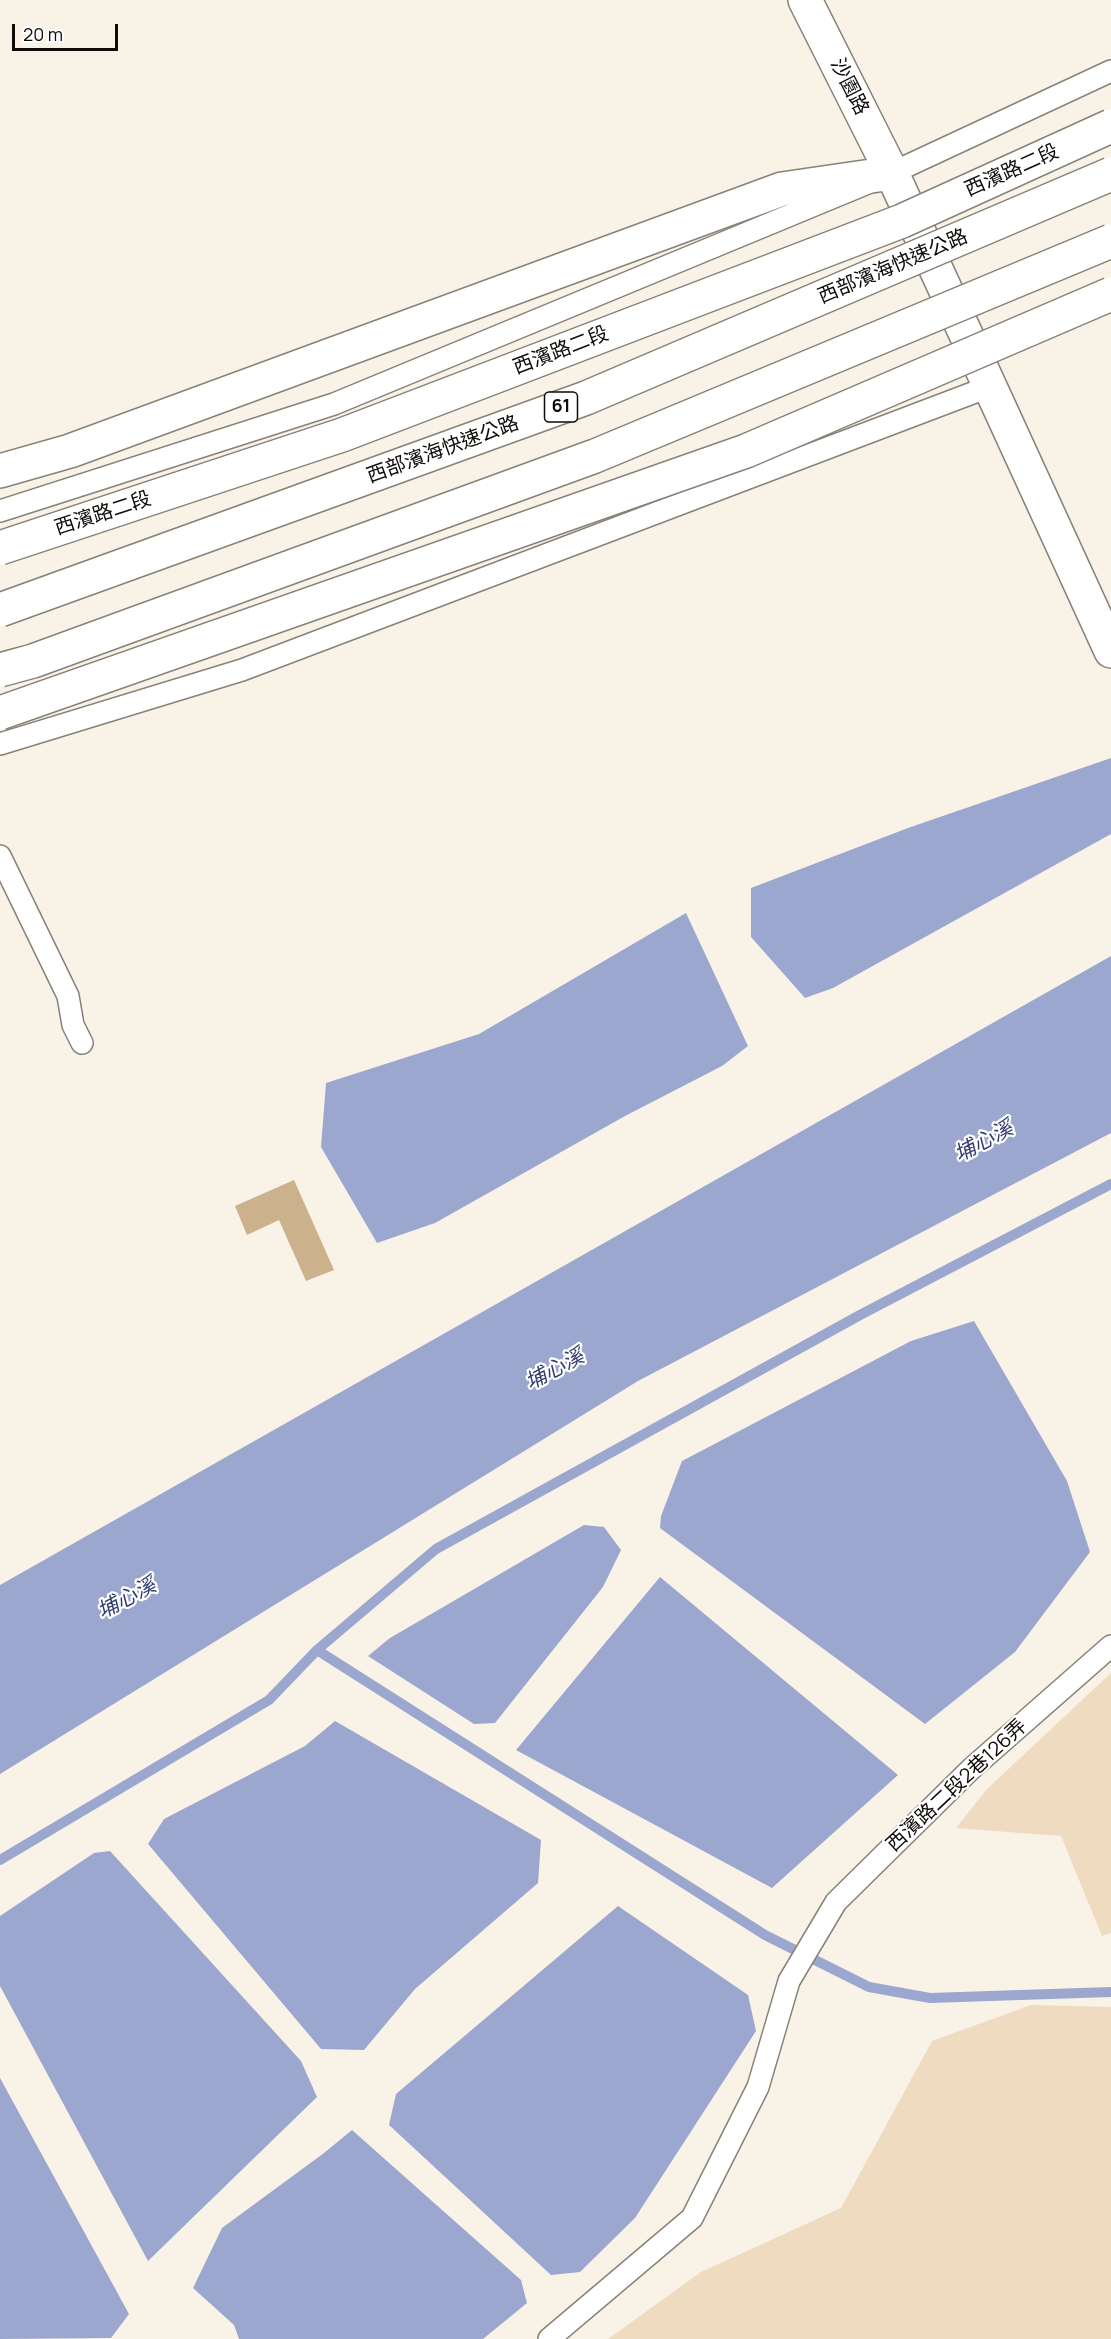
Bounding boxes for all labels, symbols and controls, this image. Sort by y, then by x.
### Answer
scale bar [15,12,122,50]
text: 20 m [23,22,63,46]
street label: 沙園路 [825,55,873,119]
street label: 西濱路二段 [961,140,1063,202]
street label: 西部濱海快速公路 [815,225,971,309]
street label: 西濱路二段 [510,322,612,380]
road number: 61 [544,392,578,422]
street label: 西部濱海快速公路 [364,411,522,489]
street label: 西濱路二段 [52,487,154,541]
water label: 埔心溪 [950,1116,1018,1168]
water label: 埔心溪 [521,1344,589,1396]
water label: 埔心溪 [93,1573,161,1625]
street label: 西濱路二段2巷126弄 [882,1715,1032,1857]

